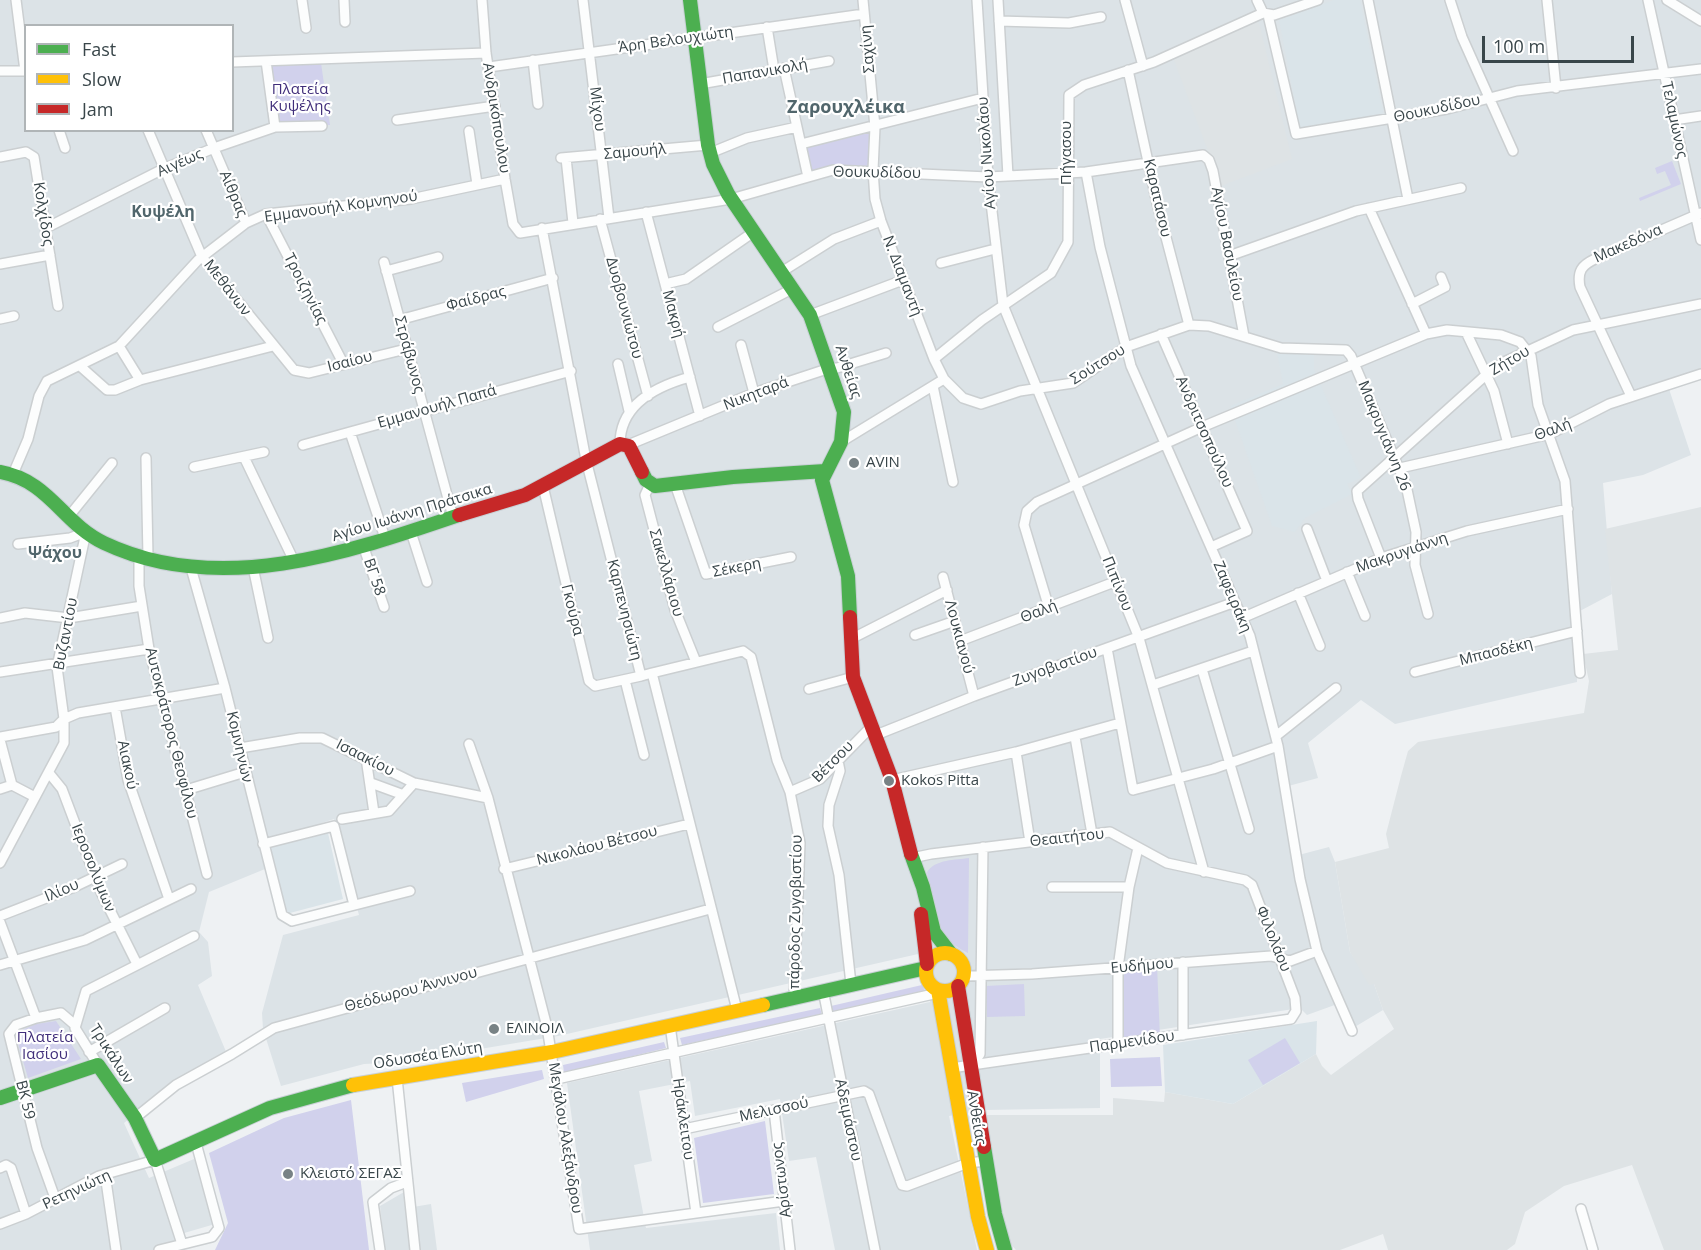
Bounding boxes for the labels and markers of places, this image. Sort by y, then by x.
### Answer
place label: AVIN [866,454,900,472]
marker: AVIN [847,456,861,470]
place label: Kokos Pitta [901,772,979,790]
marker: Kokos Pitta [882,774,896,788]
place label: ΕΛΙΝΟΙΛ [506,1020,564,1038]
marker: ΕΛΙΝΟΙΛ [487,1022,501,1036]
place label: Κλειστό ΣΕΓΑΣ [300,1165,401,1183]
marker: Κλειστό ΣΕΓΑΣ [281,1167,295,1181]

